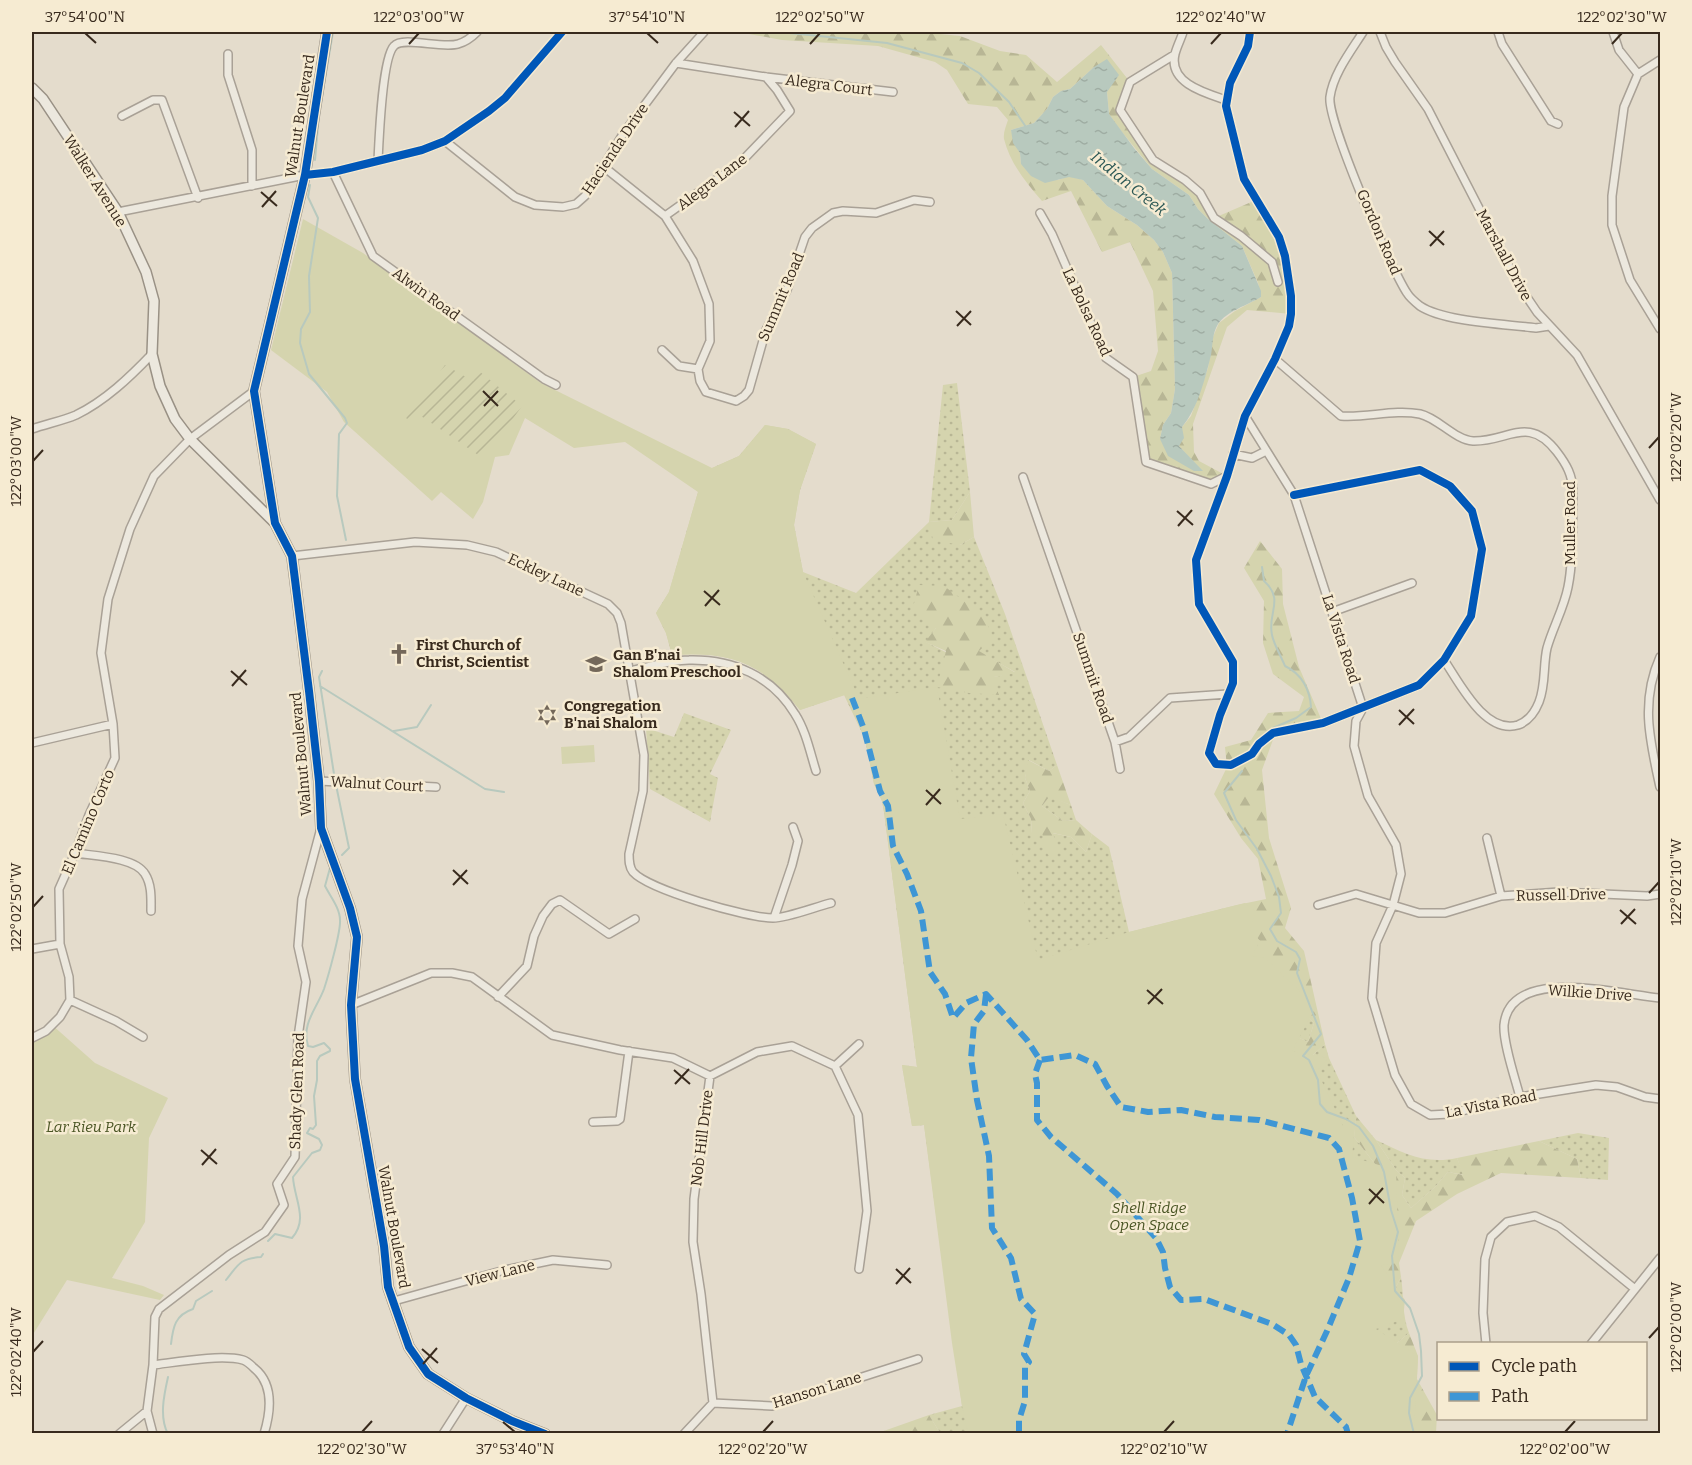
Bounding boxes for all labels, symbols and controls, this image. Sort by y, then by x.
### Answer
text: 37°54'00"N [45,8,125,26]
text: 122°03'00"W [374,8,465,26]
text: 37°54'10"N [609,8,686,26]
text: 122°02'50"W [775,8,865,26]
text: 122°02'40"W [1176,8,1267,26]
text: 122°02'30"W [1577,8,1667,26]
street label: Walnut Boulevard [281,53,319,179]
street label: Alegra Court [784,71,874,99]
street label: Hacienda Drive [578,100,652,198]
street label: Walker Avenue [60,132,130,230]
water label: Indian Creek [1087,147,1171,220]
street label: Alegra Lane [674,150,750,214]
street label: Gordon Road [1353,186,1405,278]
street label: Marshall Drive [1472,206,1536,304]
street label: Summit Road [754,250,808,344]
street label: Alwin Road [389,264,463,324]
street label: La Bolsa Road [1059,265,1115,359]
text: 122°02'20"W [1667,392,1685,482]
text: 122°03'00"W [7,415,25,506]
street label: Muller Road [1561,481,1579,565]
street label: Eckley Lane [505,550,587,600]
street label: La Vista Road [1318,592,1364,686]
street label: Summit Road [1069,630,1117,726]
place label: First Church of Christ, Scientist [416,636,529,671]
church icon: First Church of Christ, Scientist [387,642,411,666]
place label: Gan B'nai Shalom Preschool [613,646,741,681]
school or university icon: Gan B'nai Shalom Preschool [584,652,608,676]
street label: Walnut Boulevard [287,691,315,817]
place label: Congregation B'nai Shalom [564,697,661,732]
synagogue icon: Congregation B'nai Shalom [535,703,559,727]
street label: El Camino Corto [58,767,118,877]
street label: Walnut Court [330,773,425,795]
text: 122°02'10"W [1667,838,1685,926]
text: 122°02'50"W [7,862,25,952]
street label: Russell Drive [1516,885,1606,905]
street label: Wilkie Drive [1547,981,1633,1005]
street label: Shady Glen Road [286,1032,308,1150]
street label: La Vista Road [1444,1086,1538,1122]
street label: Nob Hill Drive [687,1089,717,1187]
park label: Lar Rieu Park [46,1118,137,1136]
street label: Walnut Boulevard [374,1164,414,1290]
park label: Shell Ridge Open Space [1109,1199,1189,1234]
street label: View Lane [463,1256,537,1290]
text: 122°02'00"W [1667,1281,1685,1372]
text: 122°02'40"W [7,1306,25,1397]
legend [1437,1342,1647,1420]
text: Cycle path [1491,1355,1577,1377]
street label: Hanson Lane [771,1368,863,1412]
text: Path [1491,1385,1529,1407]
text: 122°02'30"W [317,1440,407,1458]
text: 37°53'40"N [476,1440,554,1458]
text: 122°02'20"W [718,1440,808,1458]
text: 122°02'10"W [1120,1440,1208,1458]
text: 122°02'00"W [1520,1440,1611,1458]

